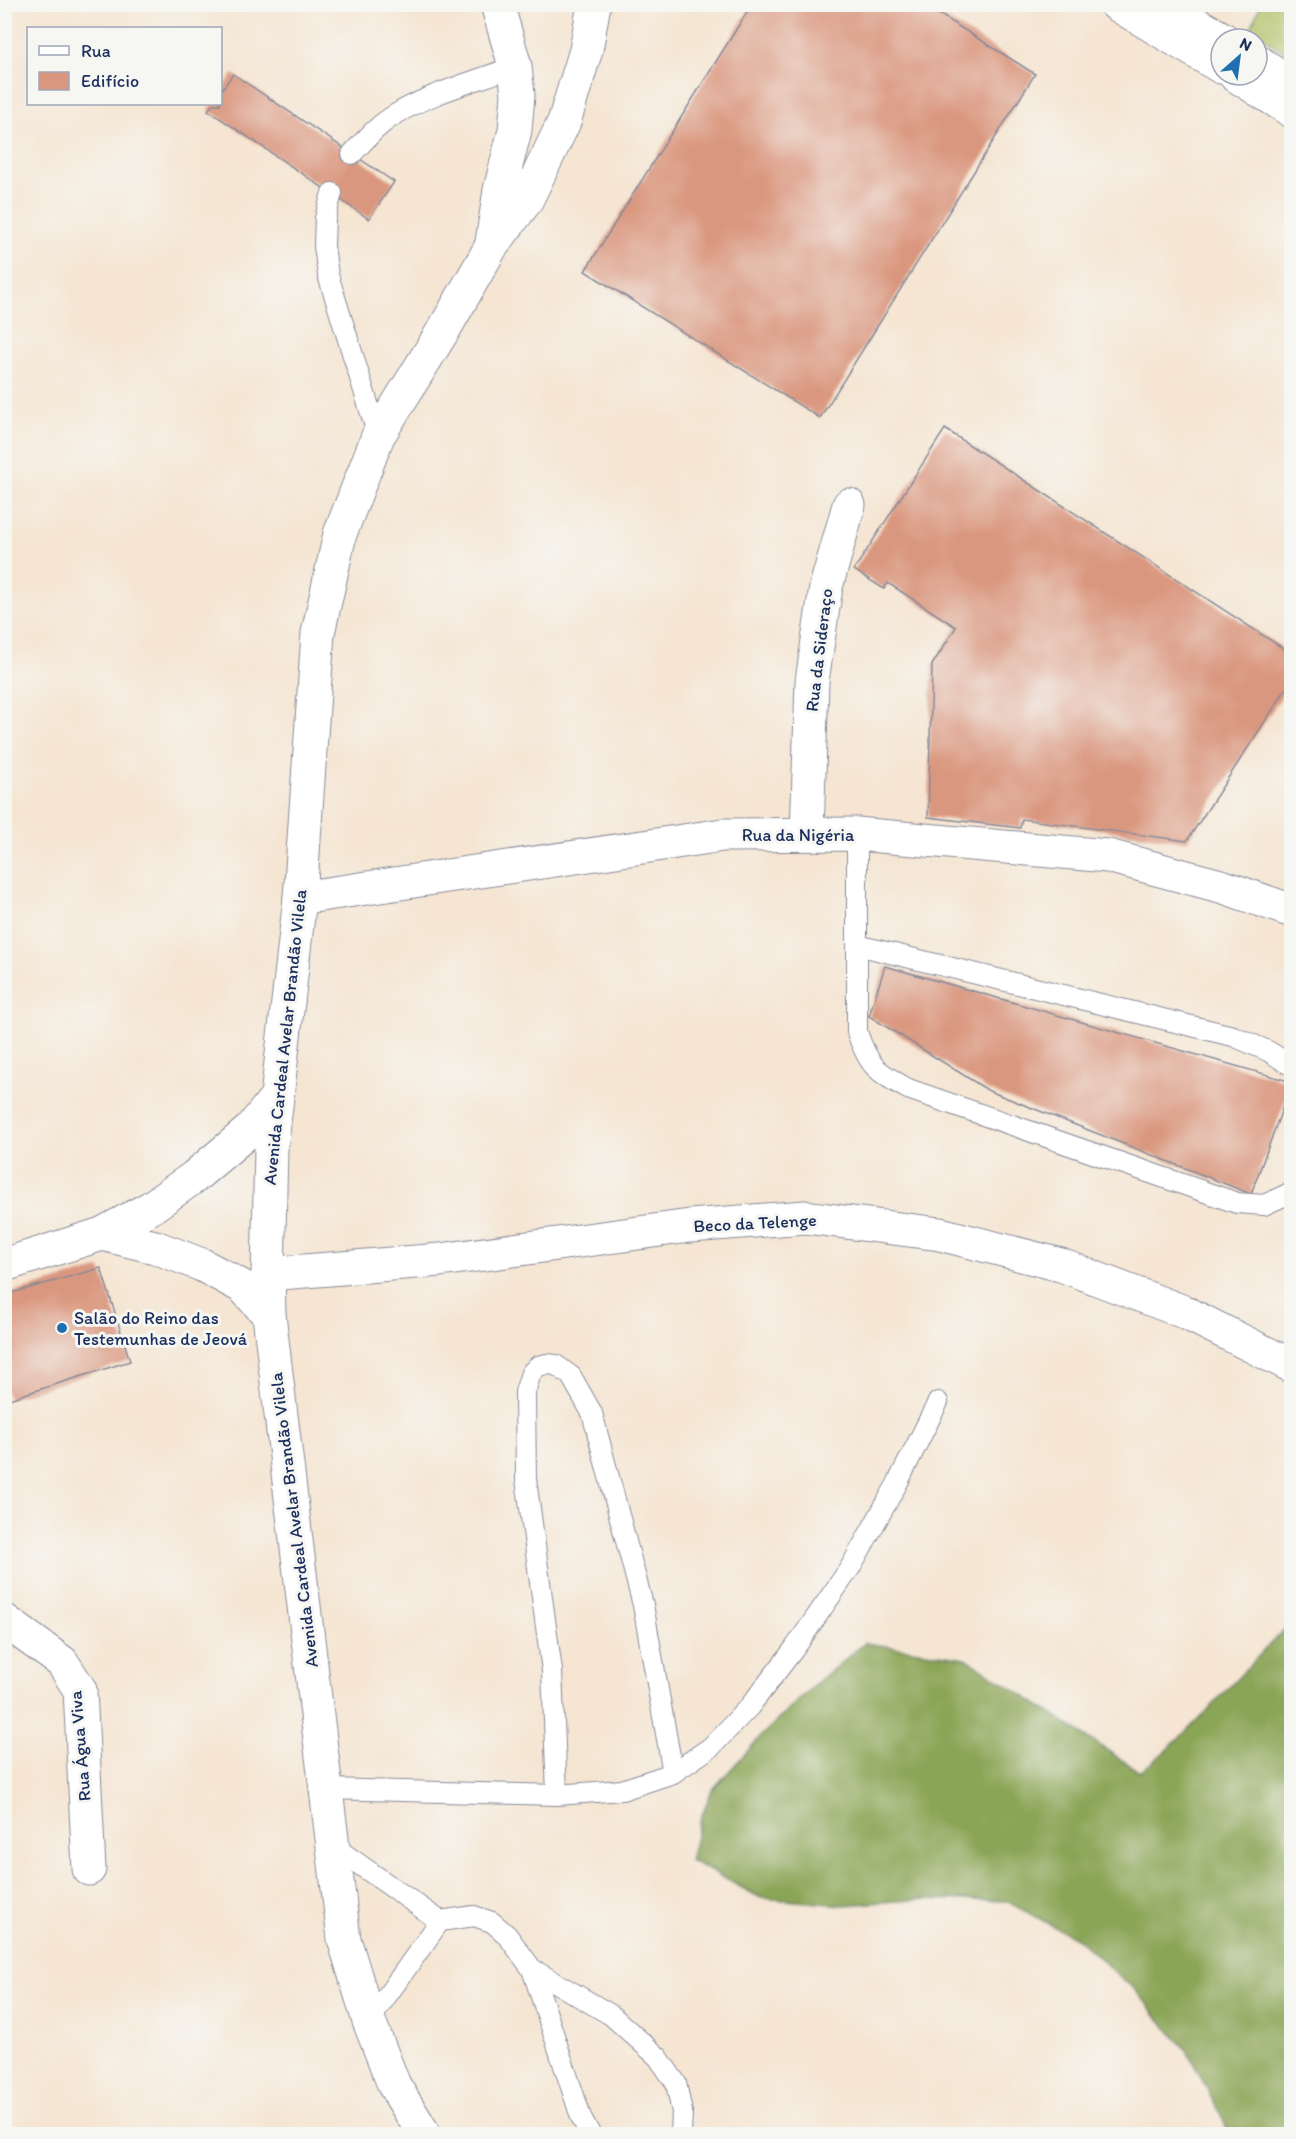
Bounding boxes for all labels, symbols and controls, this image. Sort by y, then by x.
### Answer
legend [27,27,222,105]
north arrow [1209,27,1269,87]
text: N [1237,33,1255,55]
text: Rua [81,40,111,62]
text: Edifício [81,70,139,92]
street label: Rua da Sideraço [801,587,837,713]
street label: Rua da Nigéria [742,824,855,846]
street label: Avenida Cardeal Avelar Brandão Vilela [259,887,312,1186]
street label: Beco da Telenge [693,1209,817,1237]
place label: Salão do Reino das Testemunhas de Jeová [74,1307,248,1350]
marker: Salão do Reino das Testemunhas de Jeová [55,1321,69,1335]
street label: Avenida Cardeal Avelar Brandão Vilela [265,1371,323,1669]
street label: Rua Água Viva [64,1689,96,1802]

